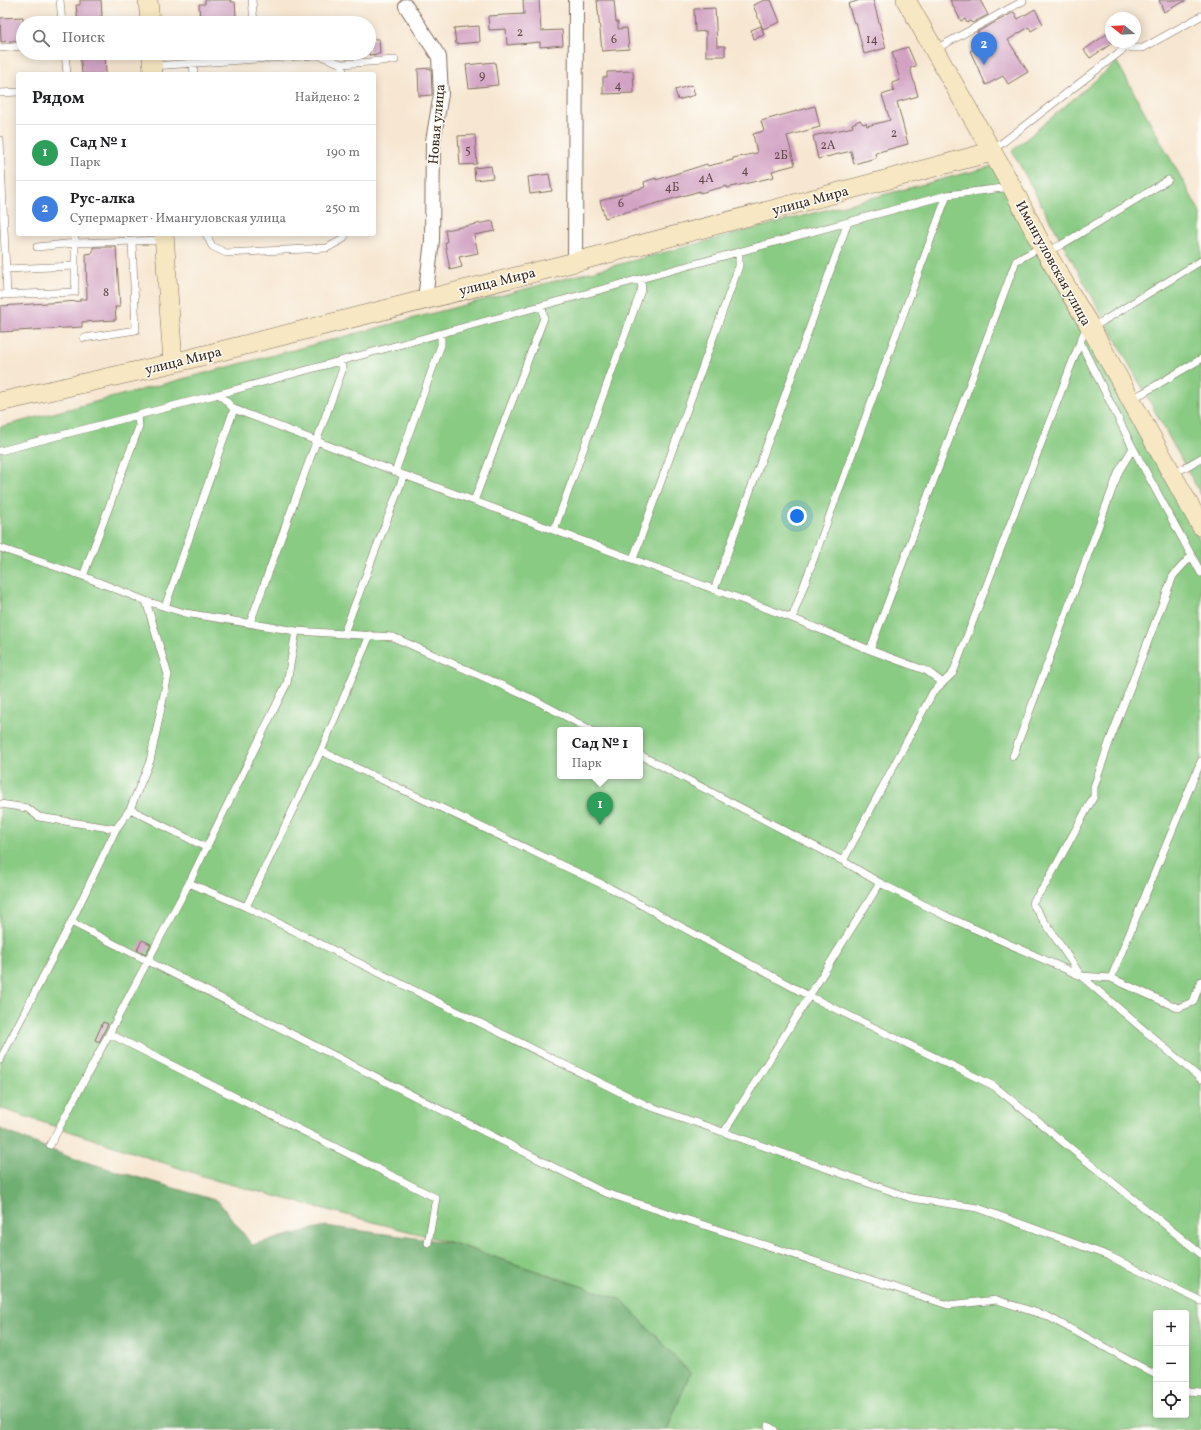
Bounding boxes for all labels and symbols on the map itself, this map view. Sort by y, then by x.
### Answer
north arrow [1105,12,1141,48]
house number: 2 [517,25,523,41]
house number: 6 [611,32,617,48]
house number: 14 [866,32,878,48]
pin: 2 [971,32,997,65]
house number: 9 [479,68,485,84]
house number: 4 [614,78,622,94]
street label: Новая улица [425,83,450,165]
house number: 2 [891,126,897,142]
house number: 2А [821,138,836,154]
house number: 5 [465,143,471,159]
house number: 2Б [774,148,788,164]
house number: 4 [741,163,749,179]
house number: 4А [698,171,714,187]
house number: 4Б [665,180,679,196]
street label: улица Мира [770,182,851,221]
house number: 6 [618,196,624,212]
street label: Имангуловская улица [1010,198,1095,330]
street label: улица Мира [457,264,538,301]
house number: 8 [103,285,109,301]
street label: улица Мира [143,343,224,380]
your location [787,506,807,526]
pin: 1 [587,792,613,825]

